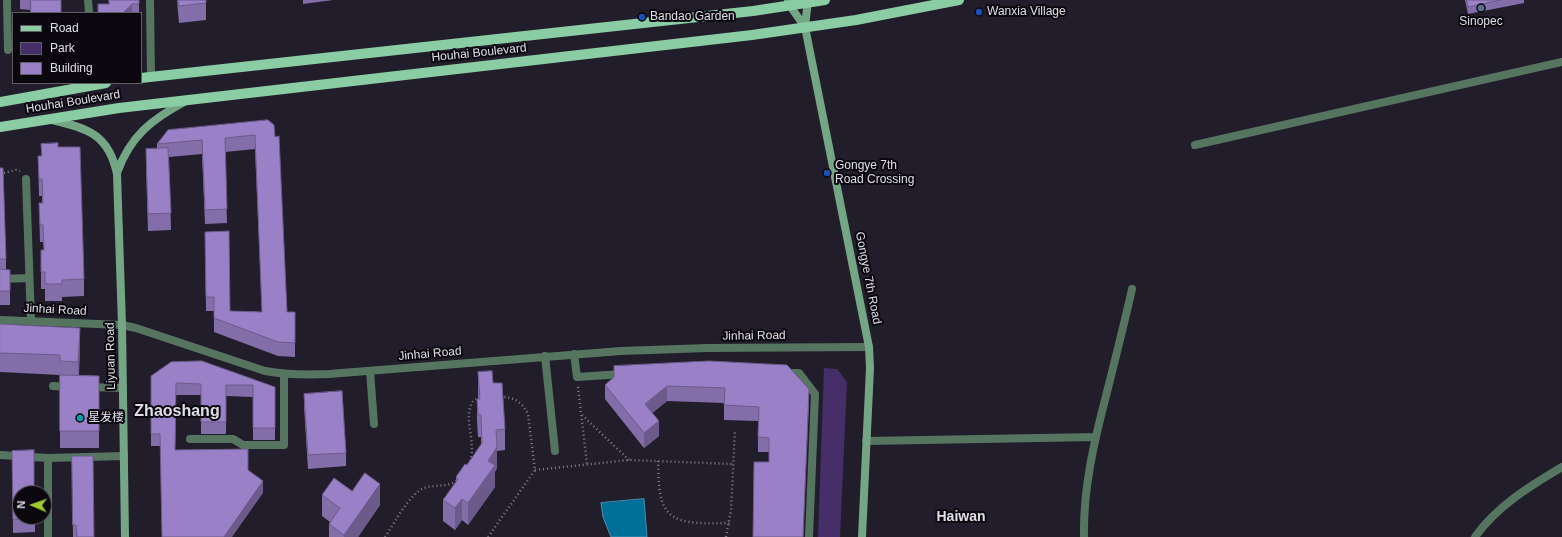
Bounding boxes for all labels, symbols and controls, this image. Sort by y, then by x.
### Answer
marker: Sinopec [1476,3,1486,13]
place label: Wanxia Village [987,5,1066,19]
marker: Wanxia Village [974,7,984,17]
place label: Bandao Garden [650,10,735,24]
legend [12,12,142,84]
marker: Bandao Garden [637,12,647,22]
place label: Sinopec [1459,15,1503,29]
text: Road [50,21,79,35]
text: Park [50,41,75,55]
street label: Houhai Boulevard [431,41,527,65]
text: Building [50,61,93,75]
street label: Houhai Boulevard [25,87,121,117]
place label: Gongye 7th Road Crossing [835,159,914,187]
marker: Gongye 7th Road Crossing [822,168,832,178]
street label: Gongye 7th Road [852,230,884,326]
street label: Jinhai Road [23,301,87,319]
street label: Liyuan Road [103,322,119,390]
street label: Jinhai Road [722,328,786,344]
street label: Jinhai Road [398,344,462,364]
district label: Zhaoshang [134,402,220,422]
place label: 星发楼 [88,411,124,425]
marker: 星发楼 [75,413,85,423]
north arrow [12,485,52,525]
text: N [15,500,27,509]
district label: Haiwan [936,509,986,525]

